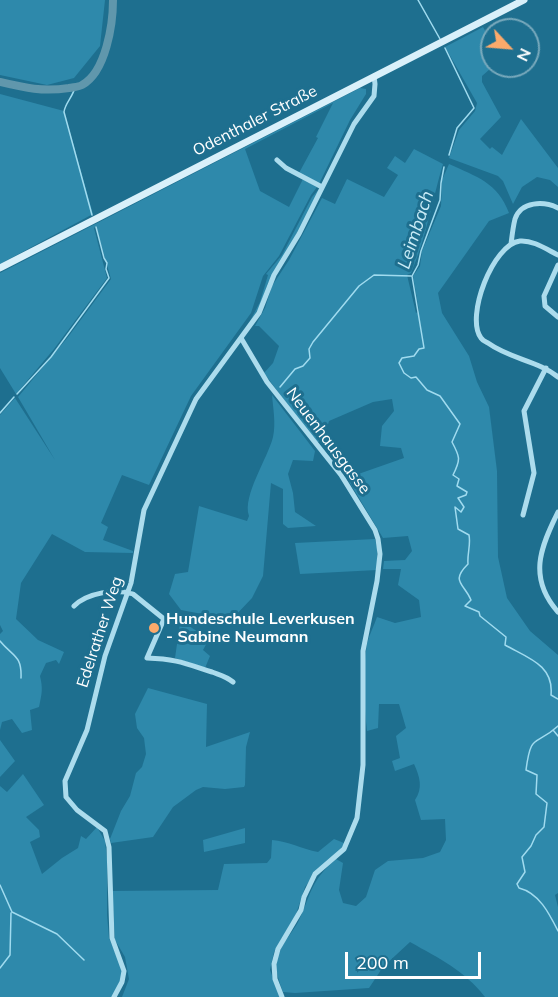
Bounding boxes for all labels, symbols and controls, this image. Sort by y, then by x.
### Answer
north arrow [480,18,540,78]
text: N [513,45,536,65]
street label: Odenthaler Straße [190,81,320,161]
water label: Leimbach [393,188,439,272]
street label: Neuenhausgasse [282,384,374,498]
street label: Edelrather Weg [73,574,127,690]
place label: Hundeschule Leverkusen - Sabine Neumann [166,609,355,647]
marker: Hundeschule Leverkusen - Sabine Neumann [147,621,161,635]
scale bar [348,940,484,978]
text: 200 m [356,951,409,974]

